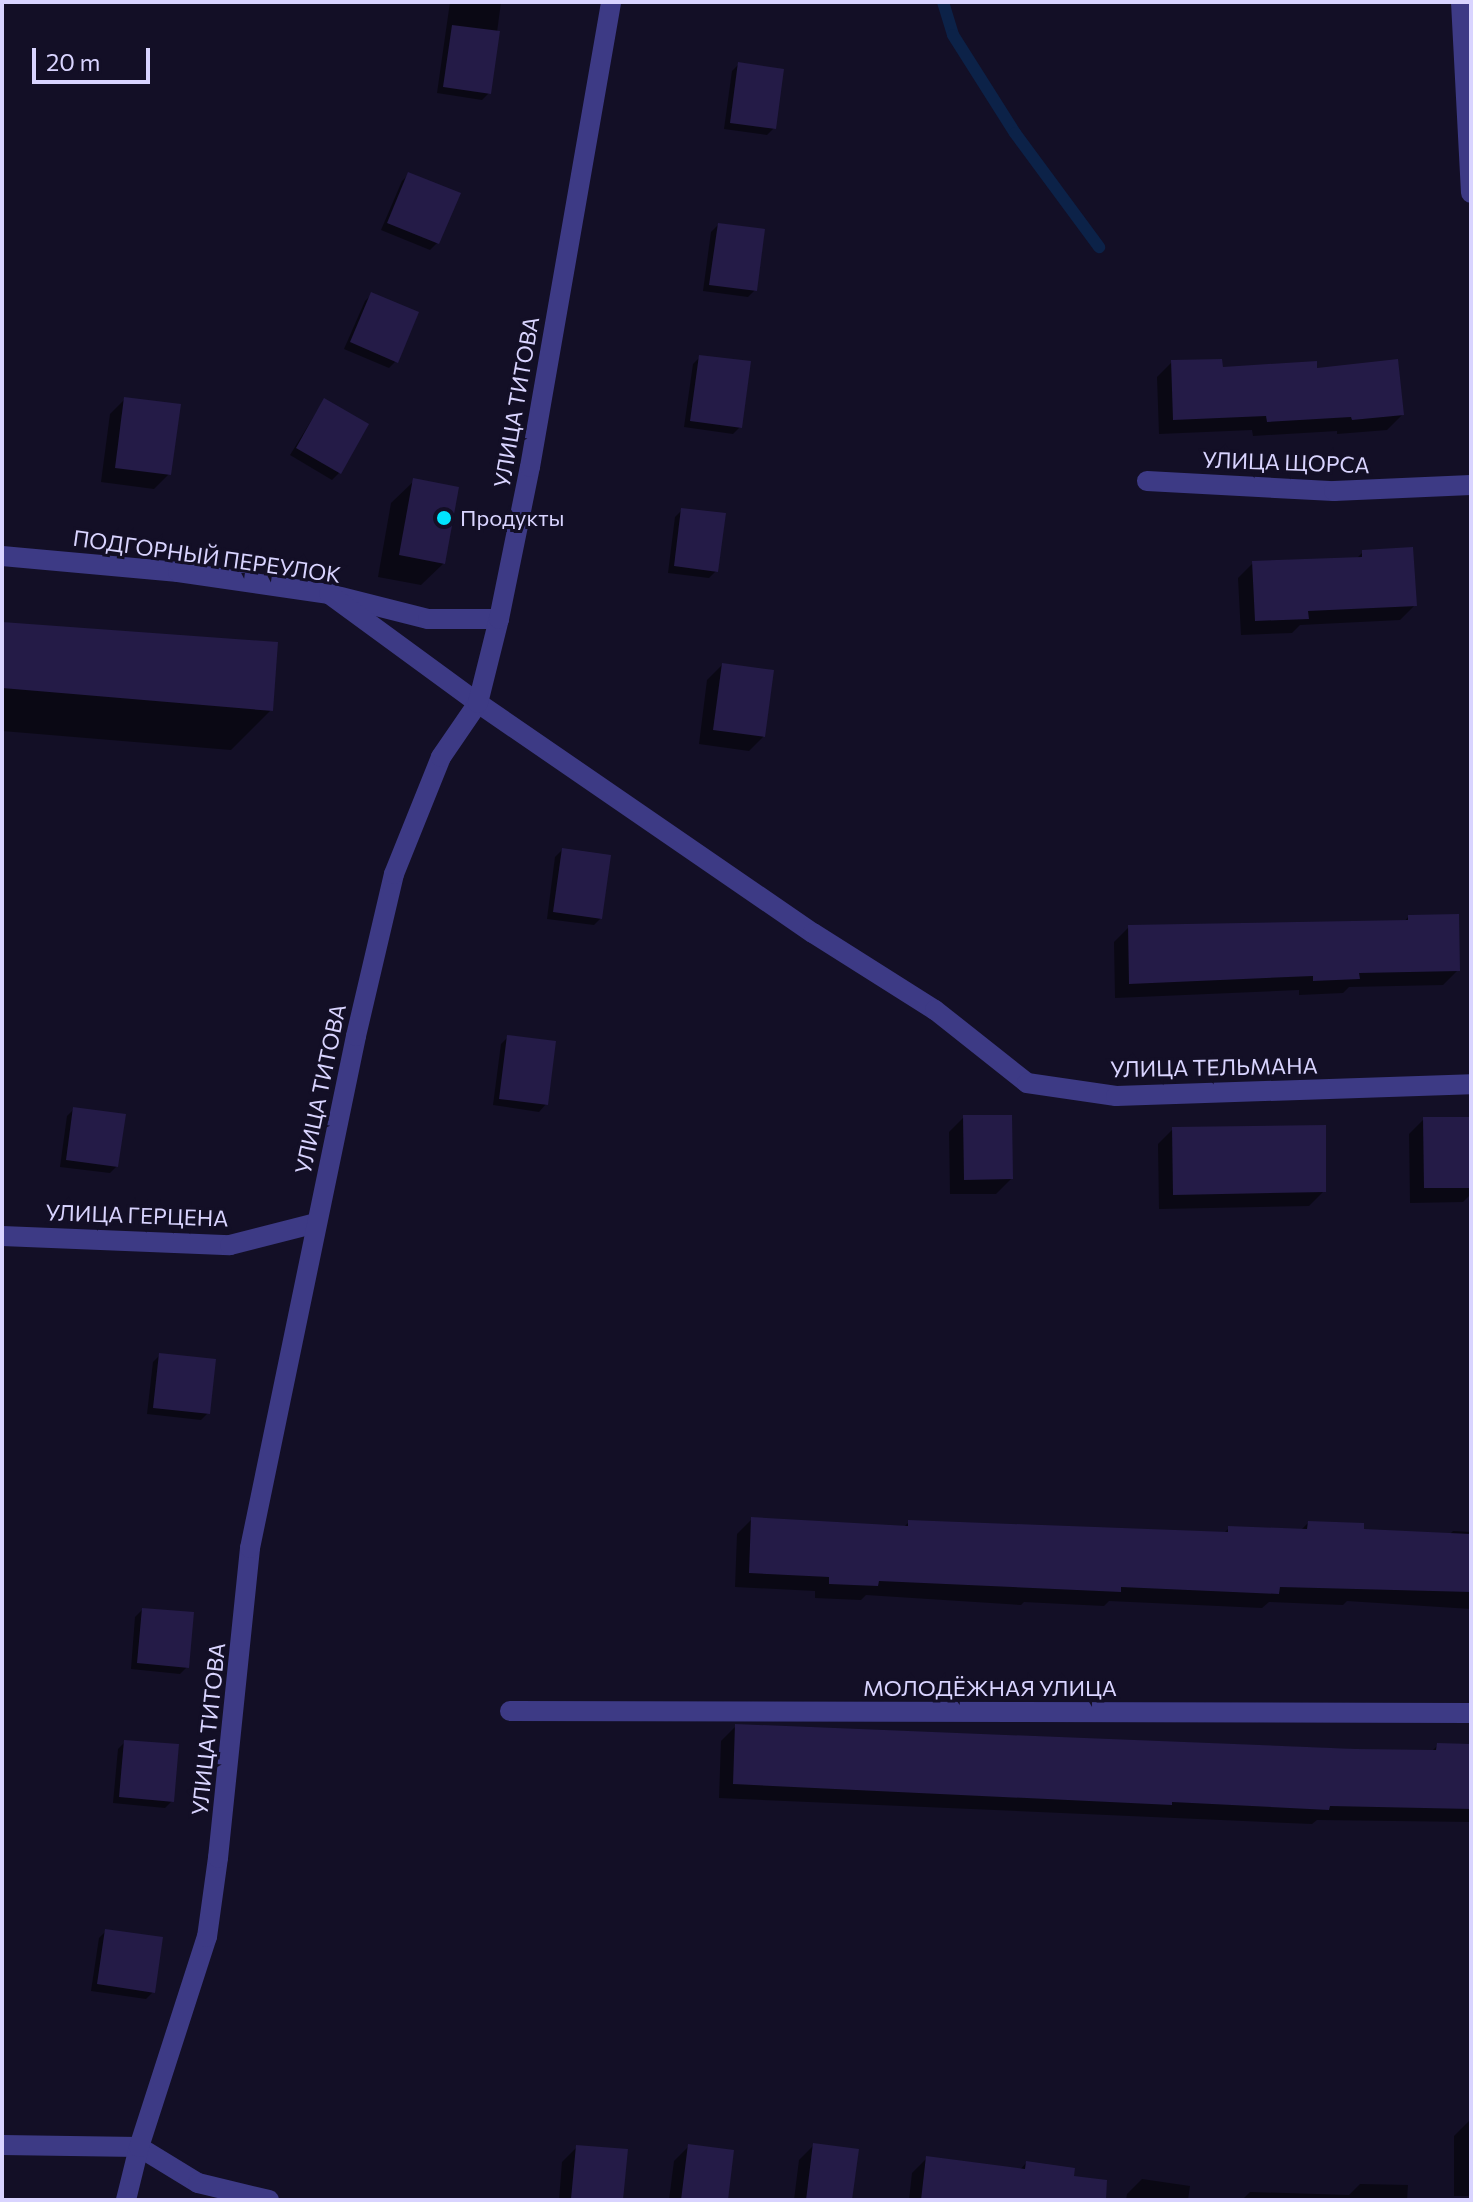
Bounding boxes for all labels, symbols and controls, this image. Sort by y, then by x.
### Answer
scale bar [36,32,154,82]
text: 20 m [46,47,100,76]
street label: УЛИЦА ТИТОВА [488,314,544,490]
street label: УЛИЦА ЩОРСА [1202,446,1370,478]
place label: Продукты [460,505,564,531]
marker: Продукты [435,509,453,527]
street label: ПОДГОРНЫЙ ПЕРЕУЛОК [71,524,343,588]
street label: УЛИЦА ТИТОВА [289,1001,351,1177]
street label: УЛИЦА ТЕЛЬМАНА [1110,1052,1318,1082]
street label: УЛИЦА ГЕРЦЕНА [45,1199,229,1231]
street label: УЛИЦА ТИТОВА [186,1641,230,1817]
street label: МОЛОДЁЖНАЯ УЛИЦА [863,1675,1117,1701]

